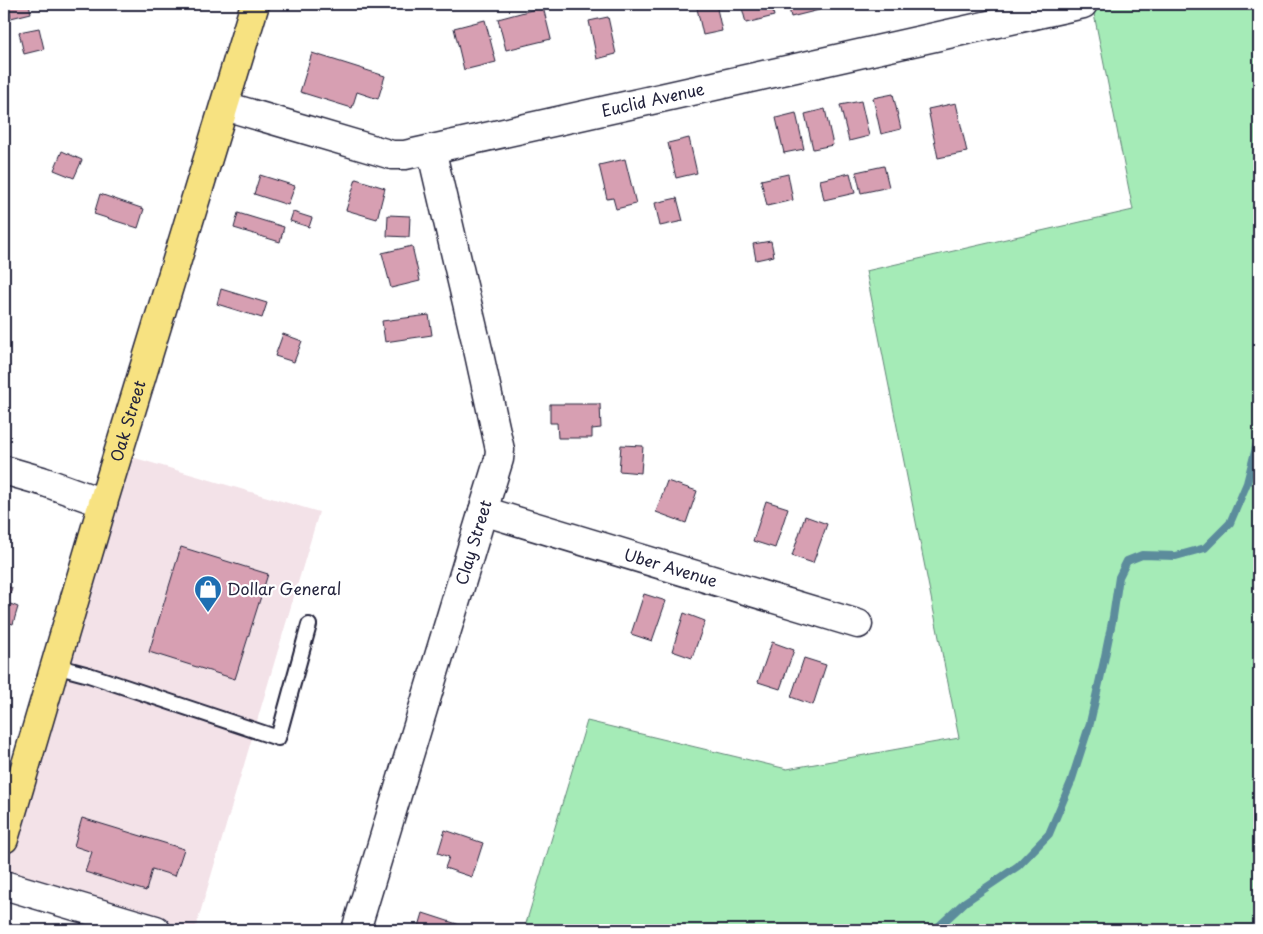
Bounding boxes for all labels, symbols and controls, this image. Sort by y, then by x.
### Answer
street label: Euclid Avenue [599,76,707,122]
street label: Oak Street [103,376,151,465]
street label: Clay Street [448,496,497,588]
street label: Uber Avenue [621,541,721,592]
shop icon: Dollar General [193,574,223,613]
place label: Dollar General [227,576,341,600]

